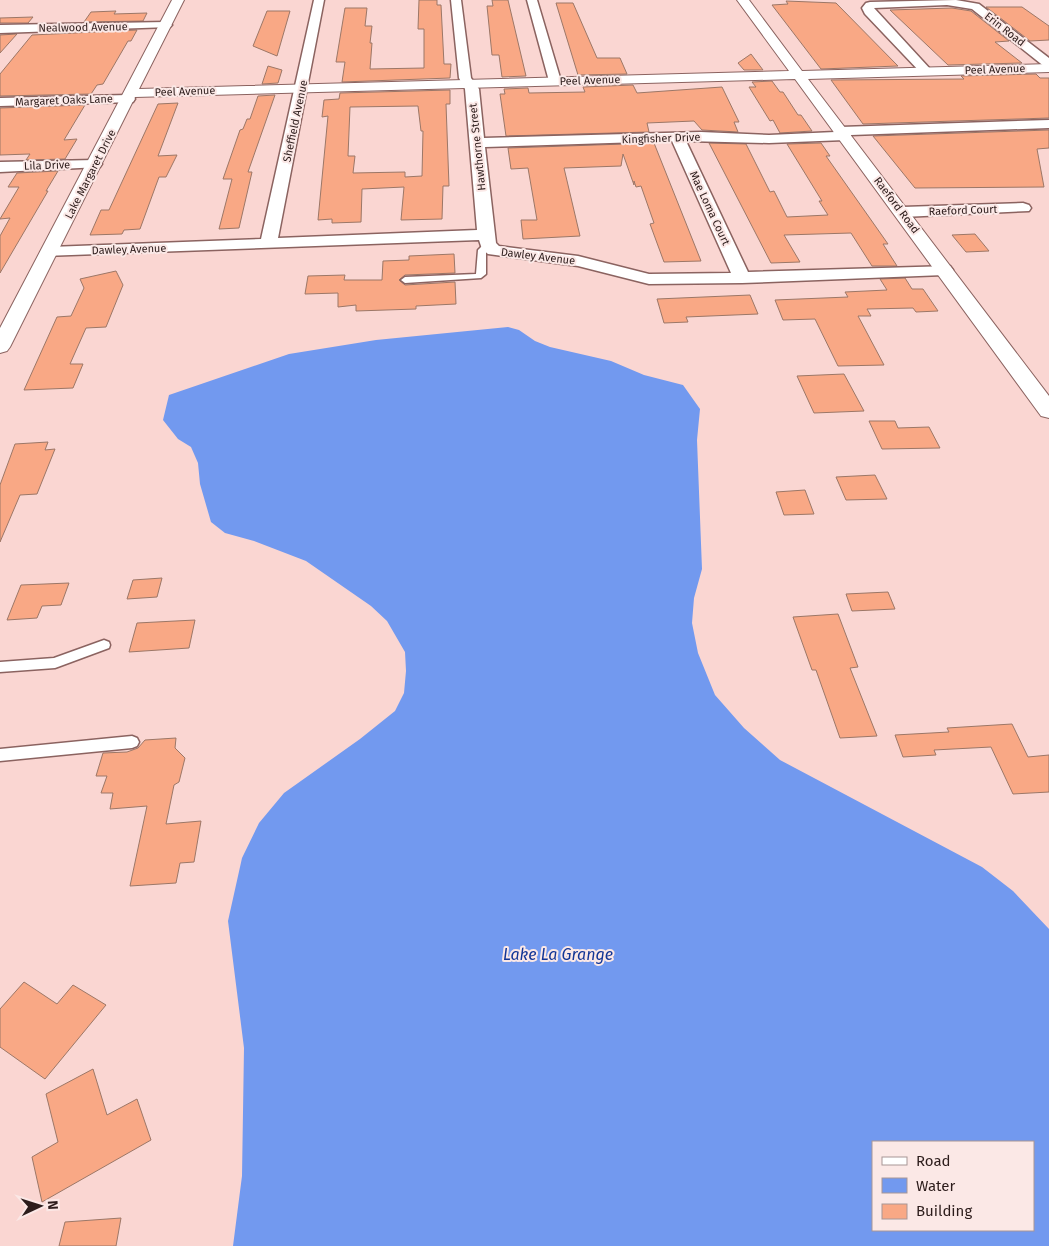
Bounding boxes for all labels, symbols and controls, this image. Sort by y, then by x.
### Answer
street label: Erin Road [982,10,1028,49]
street label: Nealwood Avenue [38,20,128,35]
street label: Peel Avenue [964,62,1026,77]
street label: Peel Avenue [559,73,621,88]
street label: Sheffield Avenue [280,79,311,163]
street label: Peel Avenue [154,84,216,99]
street label: Margaret Oaks Lane [15,92,113,109]
street label: Hawthorne Street [466,103,489,191]
street label: Lake Margaret Drive [62,127,119,221]
street label: Kingfisher Drive [622,131,701,146]
street label: Lila Drive [24,158,70,173]
street label: Mae Loma Court [687,169,732,247]
street label: Raeford Road [871,175,922,236]
street label: Raeford Court [928,203,998,218]
street label: Dawley Avenue [91,242,167,257]
street label: Dawley Avenue [500,245,576,268]
water label: Lake La Grange [503,945,613,964]
legend [872,1141,1034,1231]
text: Road [916,1152,951,1170]
text: Water [916,1177,955,1195]
north arrow [15,1181,65,1231]
text: N [44,1200,61,1210]
text: Building [916,1202,972,1220]

